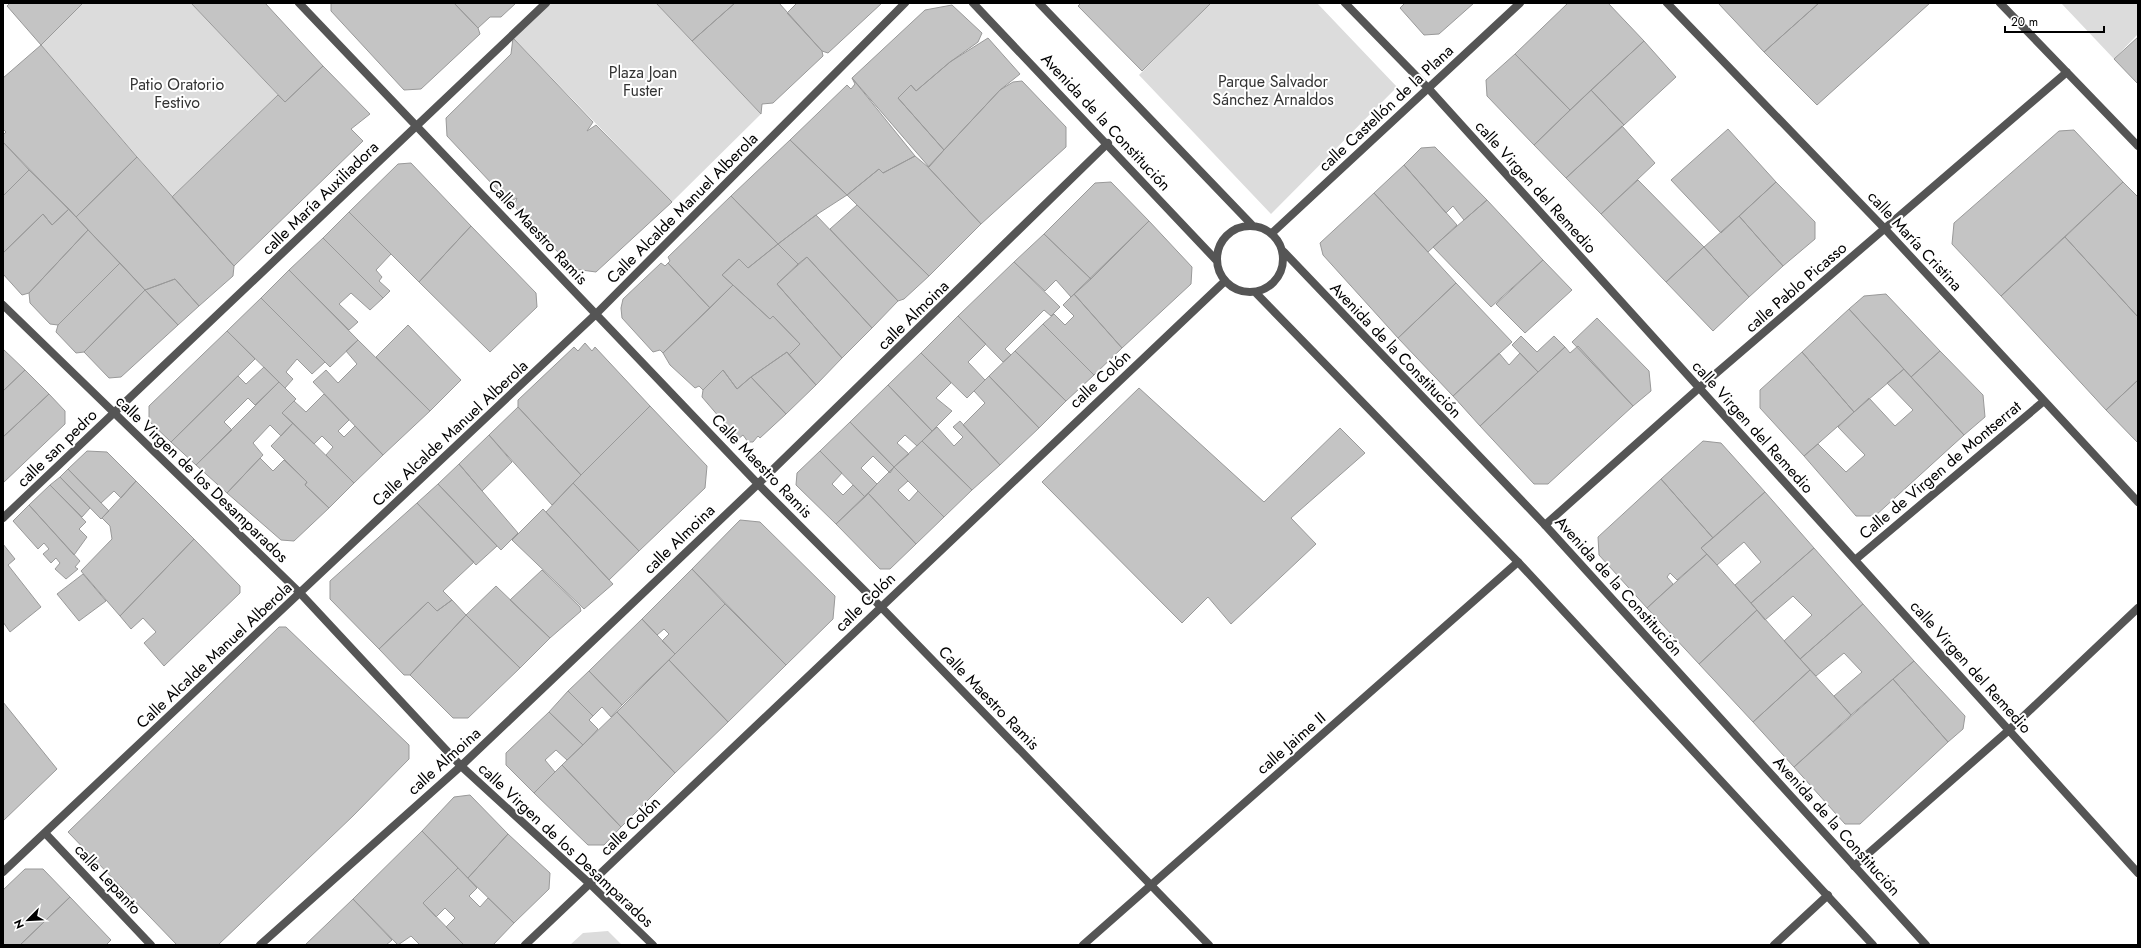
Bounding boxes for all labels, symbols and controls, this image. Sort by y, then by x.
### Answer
scale bar [2005,8,2104,34]
text: 20 m [2011,13,2038,31]
street label: calle Castellón de la Plana [1314,39,1458,177]
street label: Avenida de la Constitución [1036,48,1176,196]
park label: Plaza Joan Fuster [609,61,677,102]
park label: Parque Salvador Sánchez Arnaldos [1212,70,1334,111]
park label: Patio Oratorio Festivo [130,73,224,114]
street label: calle Virgen del Remedio [1470,115,1602,259]
street label: Calle Alcalde Manuel Alberola [601,127,763,289]
street label: calle María Auxiliadora [256,136,384,260]
street label: Calle Maestro Ramis [483,174,593,290]
street label: calle María Cristina [1862,186,1968,296]
street label: calle Pablo Picasso [1740,236,1852,338]
street label: calle Almoina [872,275,954,355]
street label: Avenida de la Constitución [1325,277,1467,423]
street label: calle Colón [1064,345,1136,413]
street label: Calle Alcalde Manuel Alberola [367,354,533,512]
street label: calle Virgen del Remedio [1687,355,1819,499]
street label: calle Virgen de los Desamparados [111,390,293,568]
street label: Calle de Virgen de Montserrat [1854,395,2026,545]
street label: calle san pedro [12,404,102,492]
street label: Calle Maestro Ramis [706,409,818,523]
street label: calle Almoina [638,499,720,579]
street label: Avenida de la Constitución [1550,511,1688,661]
street label: calle Colón [830,567,900,637]
street label: Calle Alcalde Manuel Alberola [131,576,297,734]
street label: calle Virgen del Remedio [1905,595,2037,739]
street label: Calle Maestro Ramis [933,641,1045,755]
street label: calle Jaime II [1251,706,1331,780]
street label: calle Almoina [402,722,486,800]
street label: Avenida de la Constitución [1768,751,1906,901]
street label: calle Virgen de los Desamparados [473,757,659,933]
street label: calle Colón [595,791,665,861]
street label: calle Lepanto [69,839,147,920]
north arrow [8,900,48,940]
text: N [10,917,28,931]

